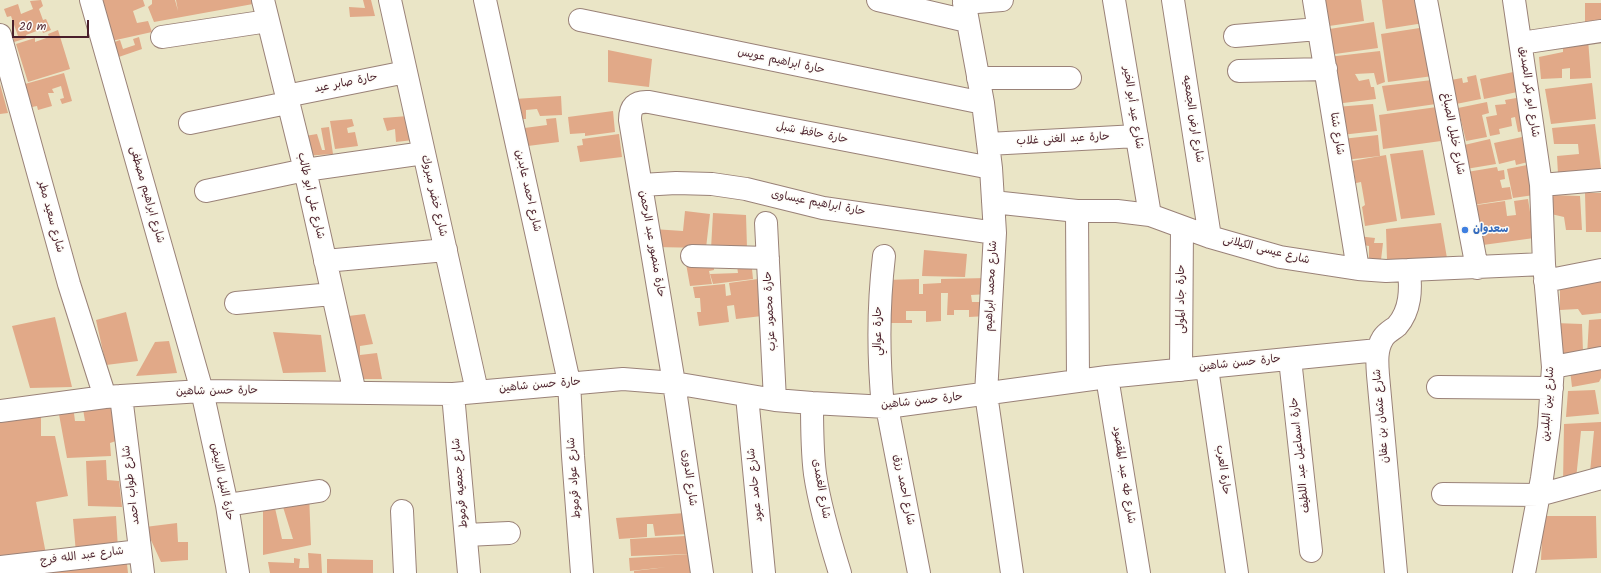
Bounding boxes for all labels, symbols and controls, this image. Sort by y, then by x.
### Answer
scale bar [14,12,91,38]
text: 20 m [19,17,46,36]
street label: حارة ابراهيم عويس [736,46,826,78]
street label: شارع ابو بكر الصديق [1515,46,1541,138]
street label: شارع عيد أبو الخير [1119,66,1145,150]
street label: حارة صابر عيد [313,71,379,97]
street label: شارع ارض الجمعيه [1179,74,1205,164]
street label: شارع خليل الصباغ [1438,92,1466,176]
street label: شارع شتا [1326,112,1346,156]
street label: حارة حافظ شبل [775,121,849,147]
street label: حارة عبد الغنى غلاب [1016,131,1110,149]
street label: شارع ابراهيم مصطفى [126,145,166,245]
street label: شارع احمد عابدين [511,149,543,233]
street label: شارع على أبو طالب [294,151,326,241]
street label: شارع خضر مبروك [417,154,449,238]
street label: شارع سعيد مطر [34,180,66,254]
street label: حارة ابراهيم عيساوى [770,188,866,220]
street label: حارة منصور عبد الرحمن [635,190,667,298]
place label: سعدوان [1473,223,1508,237]
marker: سعدوان [1460,225,1470,235]
street label: شارع عيسى الكيلانى [1221,234,1311,268]
street label: شارع محمد ابراهيم [983,240,1001,332]
street label: حارة جاد المولى [1175,264,1189,334]
street label: حارة محمود عزب [762,271,780,351]
street label: حارة عوالي [872,306,886,356]
street label: حارة حسن شاهين [1198,353,1282,375]
street label: شارع بين البلدين [1540,366,1558,442]
street label: شارع عثمان بن عفان [1371,368,1393,464]
street label: حارة حسن شاهين [498,376,582,396]
street label: حارة حسن شاهين [176,385,258,399]
street label: حارة حسن شاهين [880,391,964,413]
street label: حارة اسماعيل عبد اللطيف [1288,396,1314,514]
street label: شارع طه عبد المقصود [1109,425,1137,525]
street label: شارع جمعيه قرموط [450,437,472,529]
street label: شارع عواد قرموط [566,437,584,519]
street label: حارة النيل الابيض [206,442,236,522]
street label: شارع طواب احمد [121,444,143,526]
street label: حارة العرب [1212,444,1232,496]
street label: شارع حامد عبود [746,447,766,523]
street label: شارع الدورى [677,449,699,507]
street label: شارع احمد رزق [890,453,916,527]
street label: شارع الغمدى [808,458,832,520]
street label: شارع عبد الله فرج [40,545,124,569]

